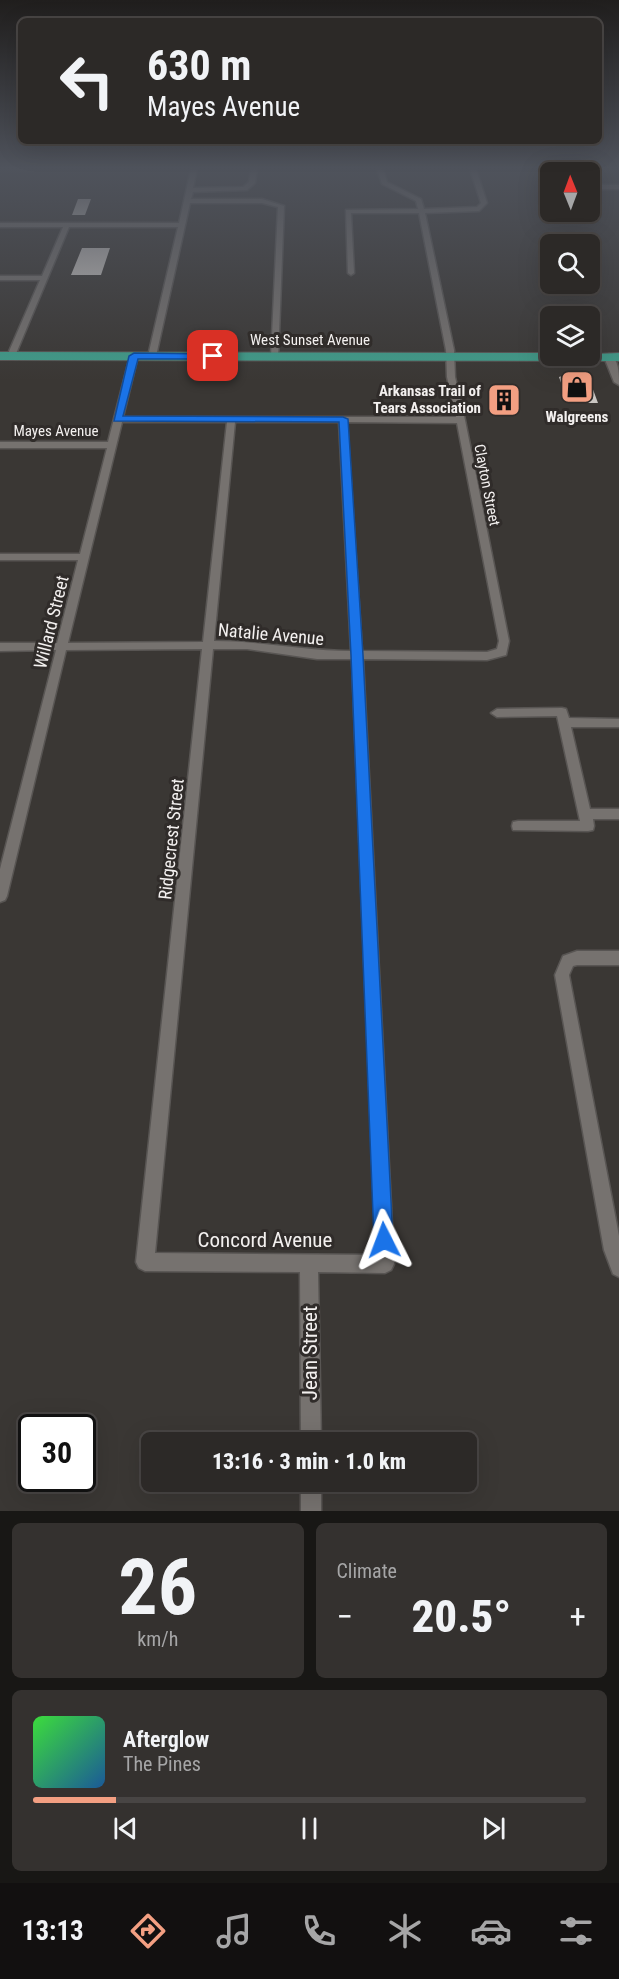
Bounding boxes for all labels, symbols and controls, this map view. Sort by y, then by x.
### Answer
text: 630 m [147,41,252,90]
icon: left [48,42,126,120]
text: Mayes Avenue [147,91,300,123]
north arrow [540,162,600,222]
map controls [540,162,600,366]
button: search [540,234,600,294]
button: layers [540,306,600,366]
pin [187,330,238,381]
street label: West Sunset Avenue [250,331,370,349]
icon: arrive [196,339,229,372]
shop icon: Walgreens [559,369,595,405]
place label: Arkansas Trail of Tears Association [373,382,481,417]
building icon: Arkansas Trail of Tears Association [486,382,522,418]
place label: Walgreens [546,408,609,426]
street label: Mayes Avenue [13,422,99,440]
street label: Clayton Street [470,443,504,527]
street label: Willard Street [29,573,73,671]
street label: Natalie Avenue [217,619,325,649]
street label: Ridgecrest Street [154,777,188,901]
position arrow [352,1208,416,1272]
street label: Concord Avenue [198,1228,333,1252]
street label: Jean Street [298,1306,322,1400]
speed limit sign: 30 [18,1414,96,1492]
text: 13:16 · 3 min · 1.0 km [212,1449,406,1474]
text: 26 [118,1542,197,1633]
text: Climate [337,1559,397,1583]
text: 20.5° [411,1590,511,1643]
text: − [337,1597,353,1636]
text: + [570,1597,586,1636]
text: km/h [137,1627,178,1651]
text: Afterglow [123,1727,209,1752]
text: The Pines [123,1752,201,1776]
icon: previous [109,1812,142,1845]
icon: pause [293,1812,326,1845]
icon: next [477,1812,510,1845]
icon: directions [127,1910,169,1952]
icon: music [213,1910,255,1952]
icon: phone [298,1910,340,1952]
icon: climate [384,1910,426,1952]
icon: car [470,1910,512,1952]
icon: filters [555,1910,597,1952]
text: 13:13 [22,1915,84,1947]

